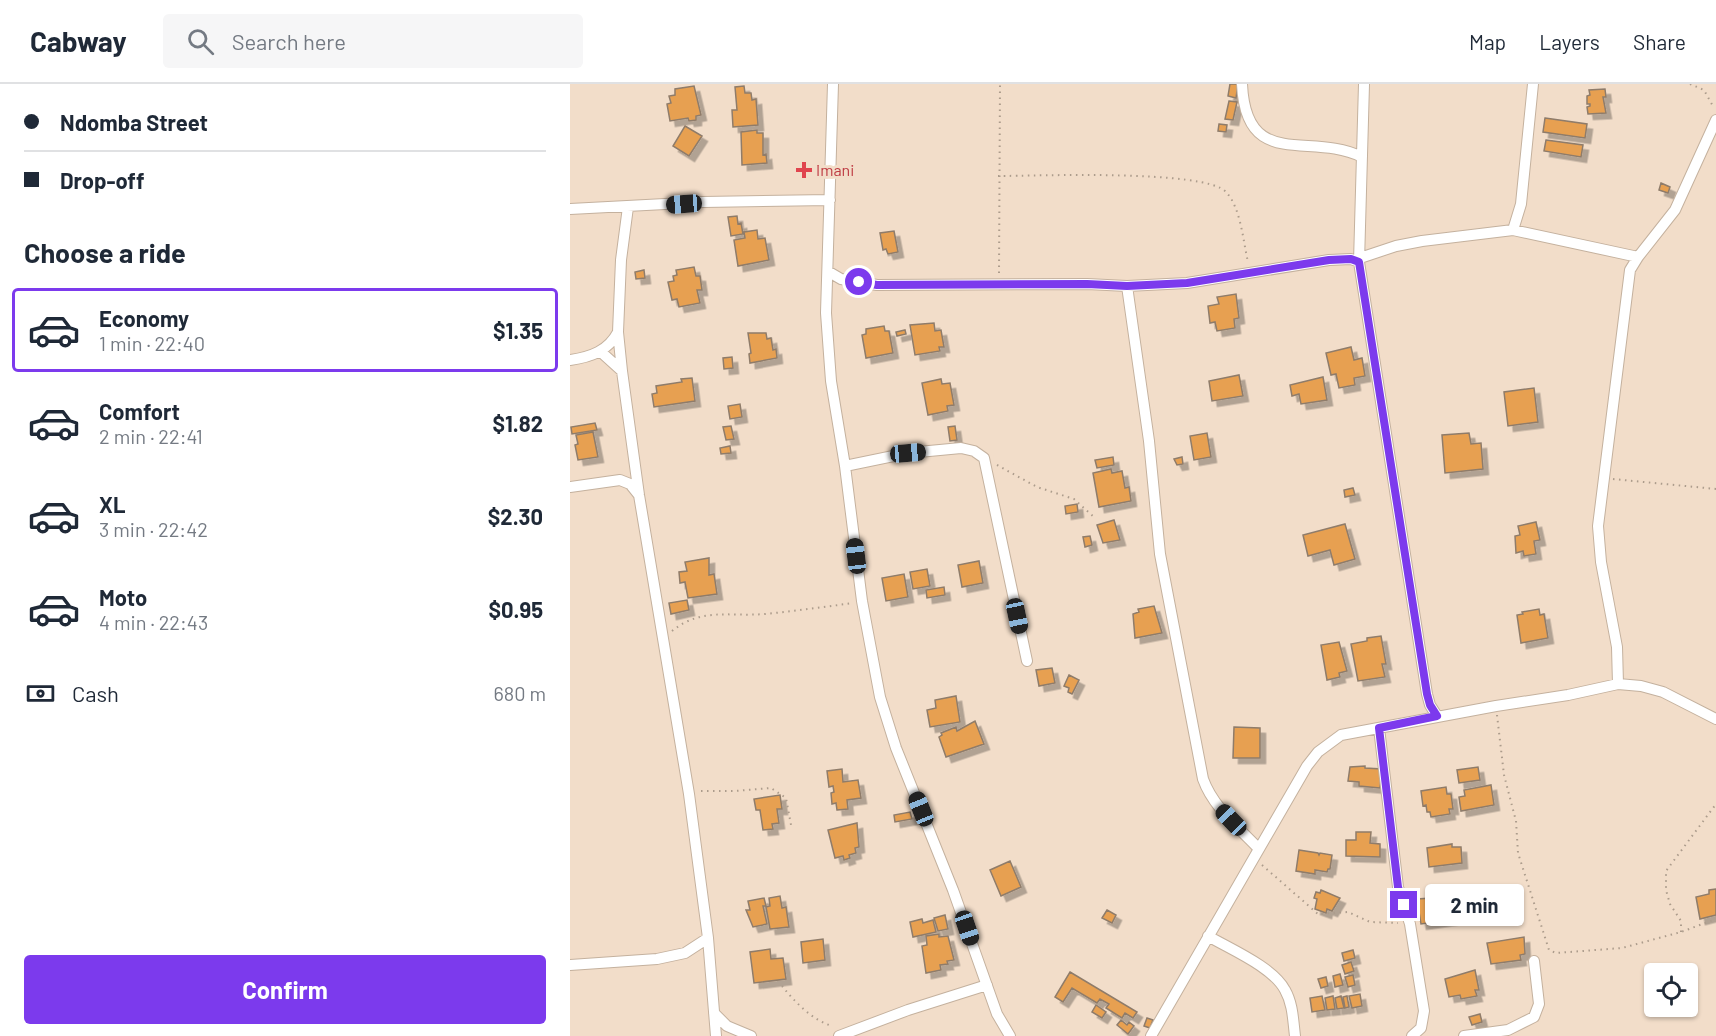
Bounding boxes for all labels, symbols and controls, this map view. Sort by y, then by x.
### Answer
search box [163,14,583,68]
text: Cabway [30,24,127,58]
icon: search [184,25,217,58]
text: Search here [232,28,346,54]
text: Map [1469,29,1506,54]
text: Layers [1539,29,1600,54]
text: Share [1633,29,1686,54]
text: Ndomba Street [60,109,208,135]
place label: Imani [816,160,854,179]
marker: Imani [797,163,811,177]
text: Drop-off [60,167,144,193]
car [665,194,703,214]
text: Choose a ride [24,236,186,268]
route start [845,268,872,295]
icon: car [27,303,81,357]
text: Economy [99,305,189,331]
text: $1.35 [493,317,543,343]
text: 1 min · 22:40 [99,331,205,355]
icon: car [27,396,81,450]
text: Comfort [99,398,180,424]
text: $1.82 [492,410,543,436]
text: 2 min · 22:41 [99,424,203,448]
car [889,442,927,464]
icon: car [27,489,81,543]
text: XL [99,491,125,517]
text: $2.30 [488,503,543,529]
text: 3 min · 22:42 [99,517,208,541]
car [845,537,867,575]
icon: car [27,582,81,636]
text: Moto [99,584,147,610]
text: $0.95 [488,596,543,622]
car [1004,597,1030,635]
text: 4 min · 22:43 [99,610,208,634]
icon: cash [24,677,57,710]
text: Cash [72,680,119,706]
text: 680 m [493,681,546,705]
car [906,789,936,829]
car [1212,801,1250,839]
callout: 2 min [1425,884,1524,926]
route end [1390,891,1417,918]
text: 2 min [1451,893,1498,917]
car [953,908,981,948]
button: Confirm [24,955,546,1024]
map controls [1644,963,1698,1017]
button: locate [1644,963,1698,1017]

